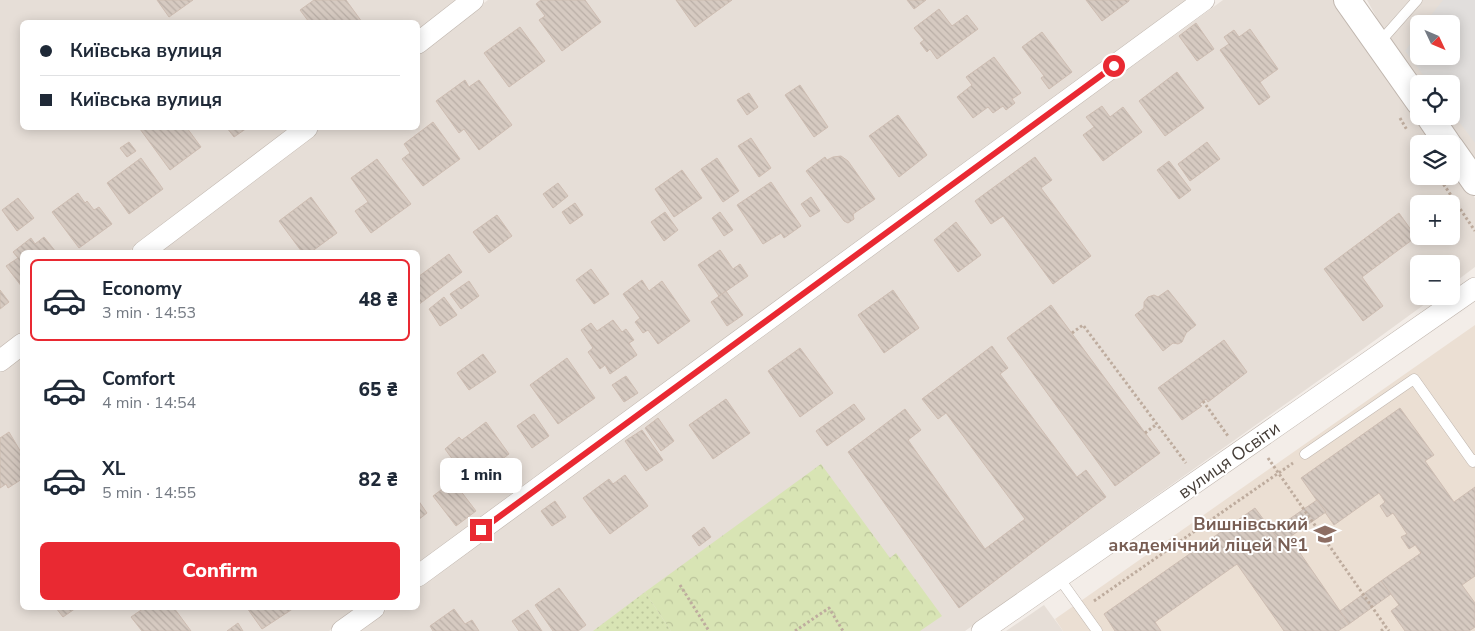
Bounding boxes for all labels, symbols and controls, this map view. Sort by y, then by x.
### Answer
north arrow [1410,15,1460,65]
map controls [1410,15,1460,305]
text: Київська вулиця [70,38,222,64]
route start [1103,55,1125,77]
button: locate [1410,75,1460,125]
text: Київська вулиця [70,87,222,113]
button: layers [1410,135,1460,185]
button: + [1410,195,1460,245]
button: − [1410,255,1460,305]
text: Economy [102,276,182,302]
icon: car [42,278,87,323]
text: 48 ₴ [359,287,398,313]
text: 3 min · 14:53 [102,302,196,324]
text: Comfort [102,366,175,392]
icon: car [42,368,87,413]
text: 65 ₴ [359,377,398,403]
text: 4 min · 14:54 [102,392,196,414]
street label: вулиця Освіти [1173,416,1285,504]
text: XL [102,456,125,482]
icon: car [42,458,87,503]
callout: 1 min [440,458,522,492]
text: 1 min [460,464,502,486]
text: 82 ₴ [359,467,398,493]
text: 5 min · 14:55 [102,482,196,504]
place label: Вишнівський академічний ліцей №1 [1108,512,1308,557]
route end [470,519,492,541]
school or university icon: Вишнівський академічний ліцей №1 [1312,521,1338,547]
button: Confirm [40,542,400,600]

